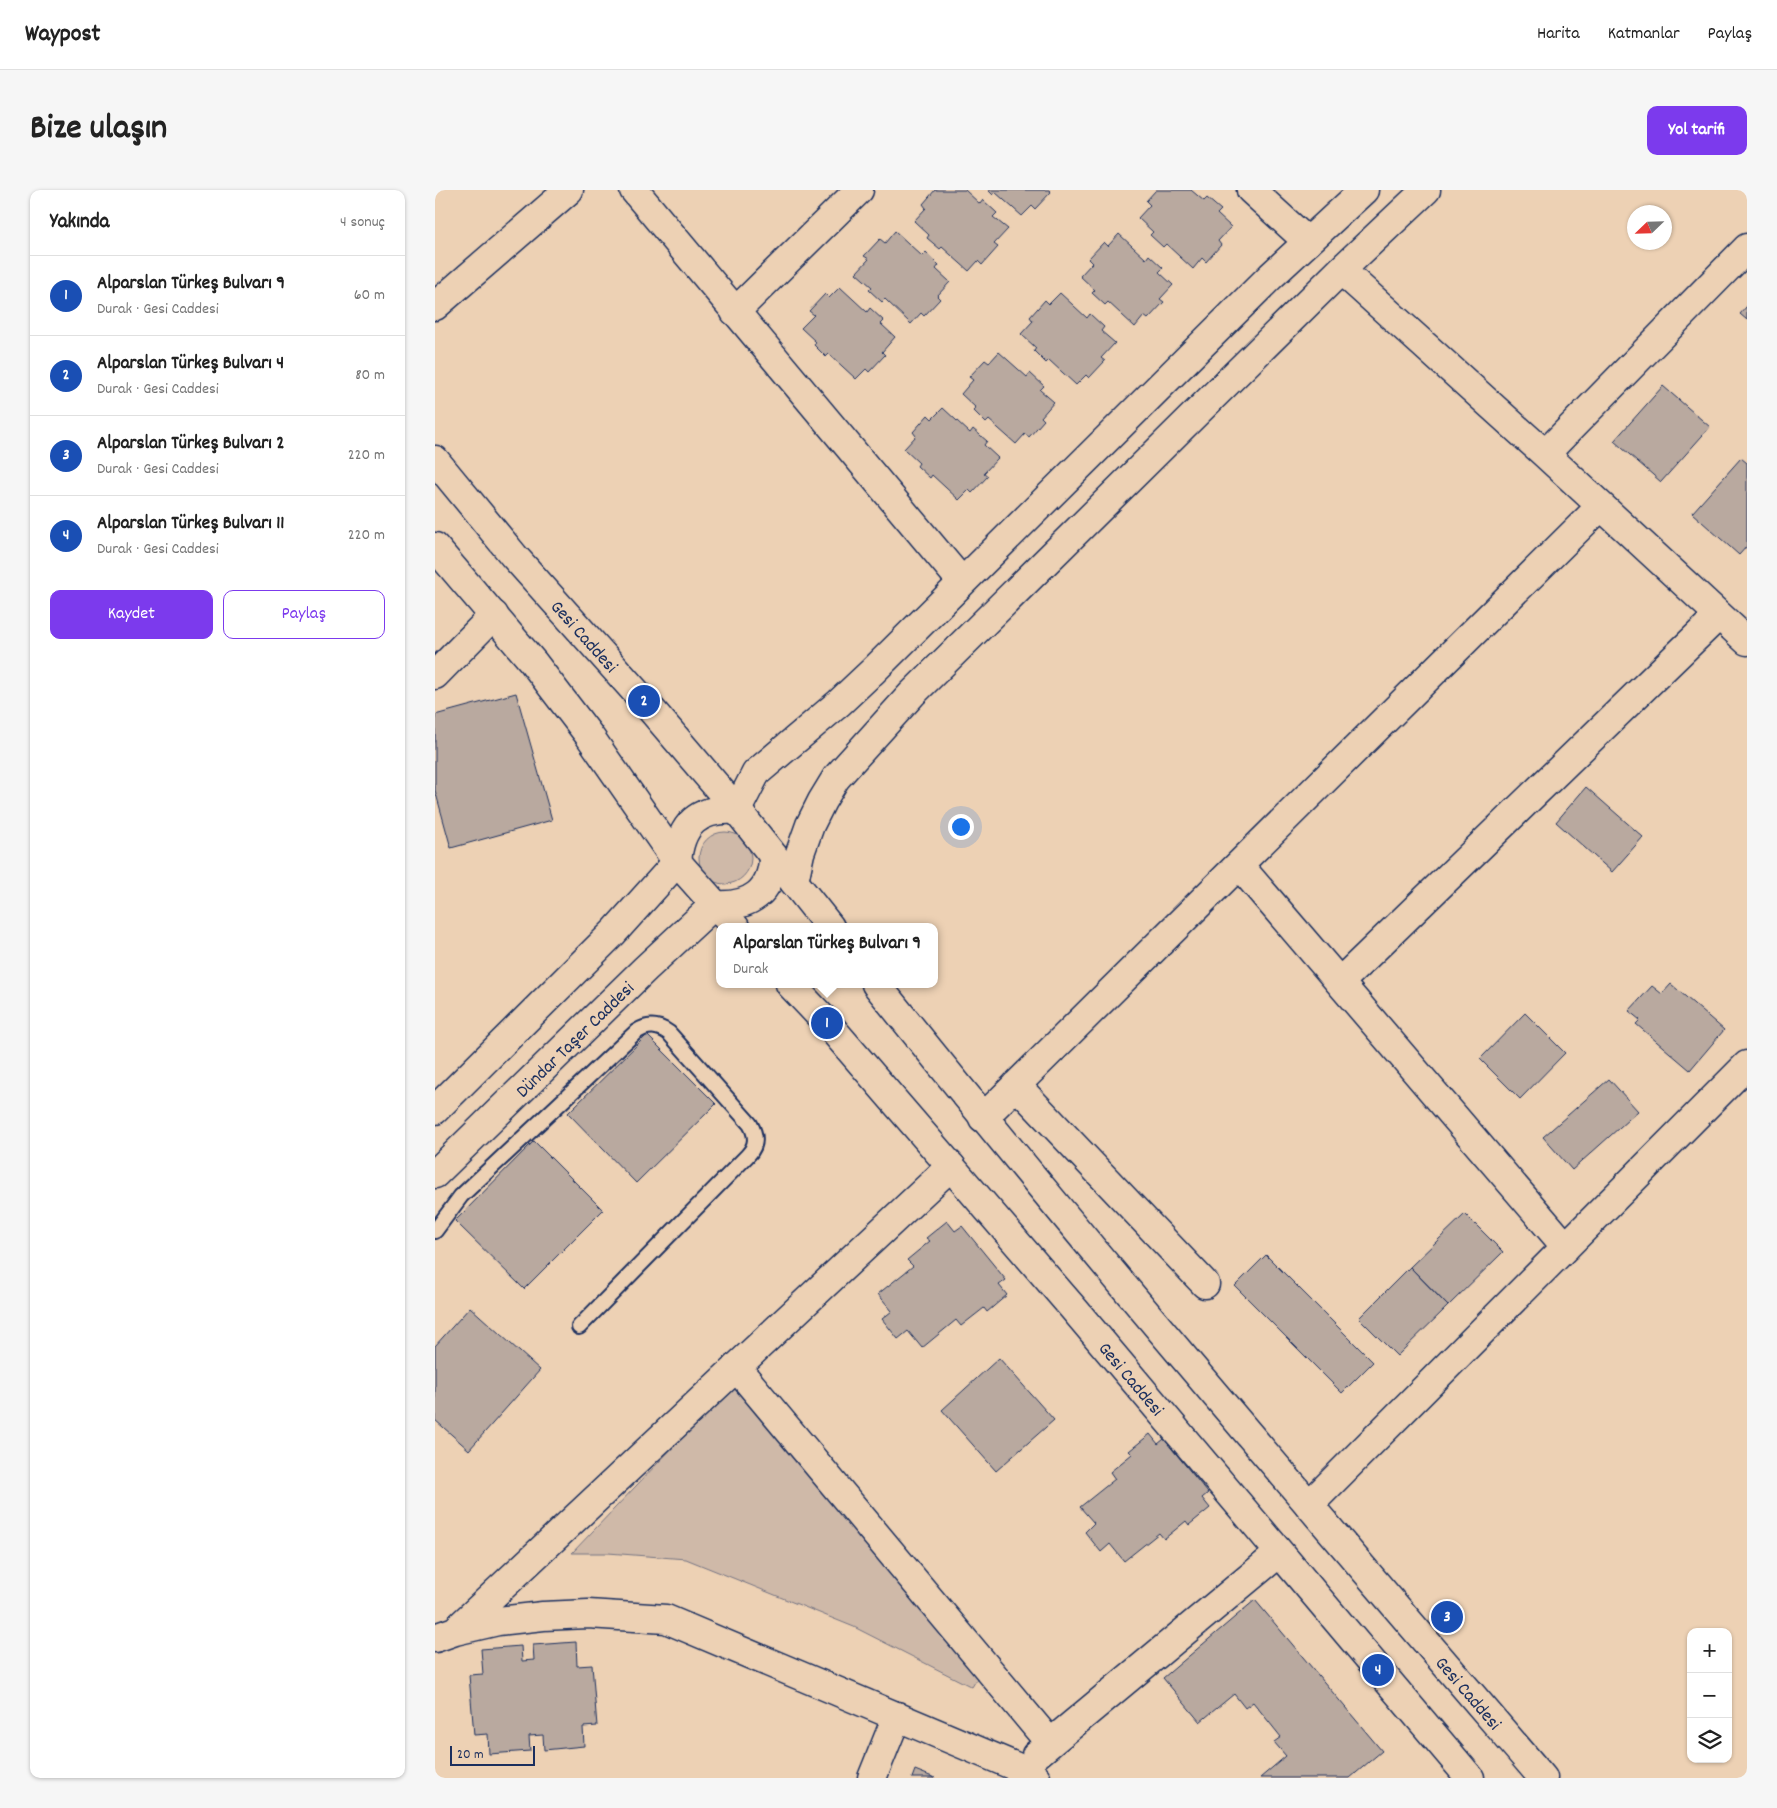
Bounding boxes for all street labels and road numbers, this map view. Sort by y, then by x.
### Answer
street label: Gesi Caddesi [543,595,623,681]
street label: Dündar Taşer Caddesi [511,976,642,1105]
street label: Gesi Caddesi [1090,1337,1169,1424]
street label: Gesi Caddesi [1427,1652,1507,1738]

